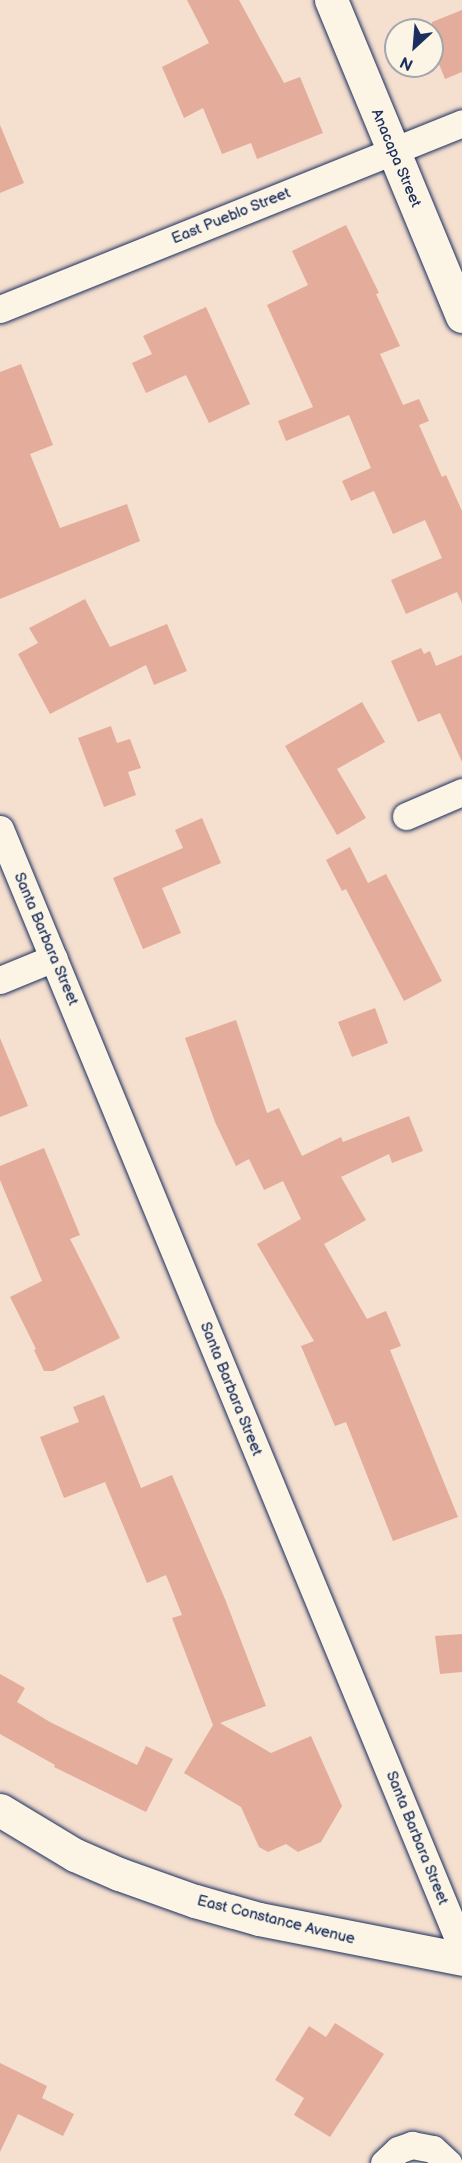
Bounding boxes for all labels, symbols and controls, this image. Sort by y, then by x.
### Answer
north arrow [384,18,444,78]
text: N [397,52,416,74]
street label: Anacapa Street [367,106,425,210]
street label: East Pueblo Street [169,184,293,248]
street label: Santa Barbara Street [10,870,82,1008]
street label: Santa Barbara Street [196,1319,266,1459]
street label: Santa Barbara Street [382,1768,452,1908]
street label: East Constance Avenue [195,1892,357,1948]

